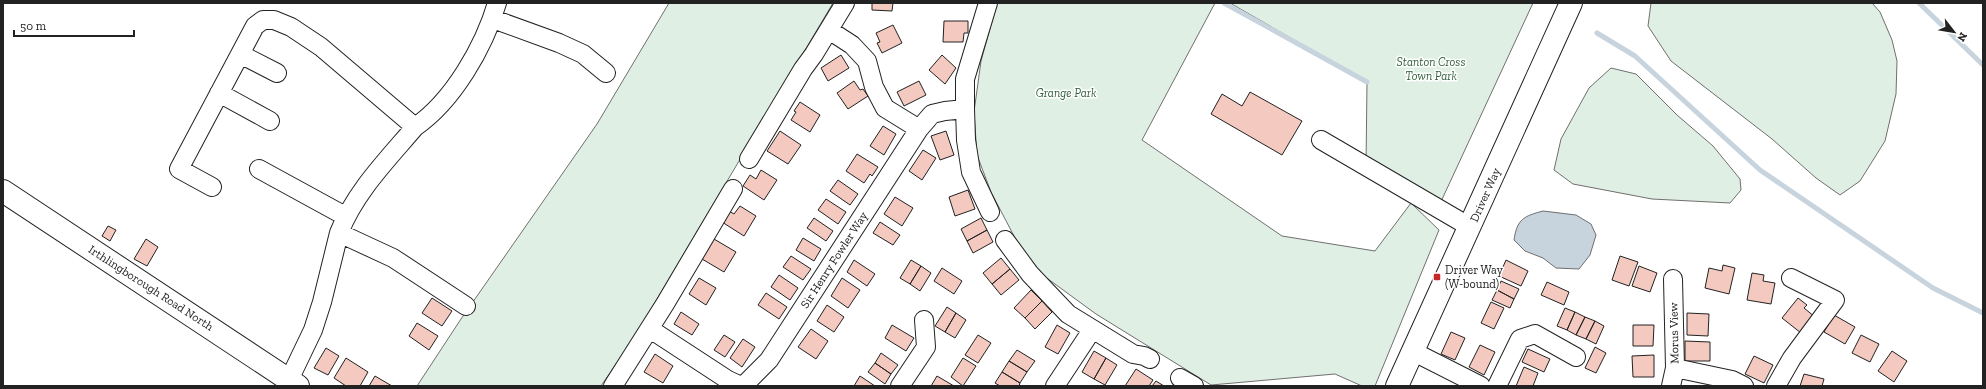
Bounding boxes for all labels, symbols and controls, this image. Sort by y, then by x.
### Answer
scale bar [14,12,134,38]
north arrow [1934,12,1974,52]
text: 50 m [20,19,47,33]
text: N [1954,30,1970,44]
park label: Stanton Cross Town Park [1397,55,1465,83]
park label: Grange Park [1036,86,1097,100]
street label: Driver Way [1467,165,1503,224]
street label: Sir Henry Fowler Way [798,208,871,311]
street label: Irthlingborough Road North [86,242,216,334]
place label: Driver Way (W-bound) [1445,263,1504,291]
marker: Driver Way (W-bound) [1432,272,1442,282]
street label: Morus View [1666,301,1682,364]

